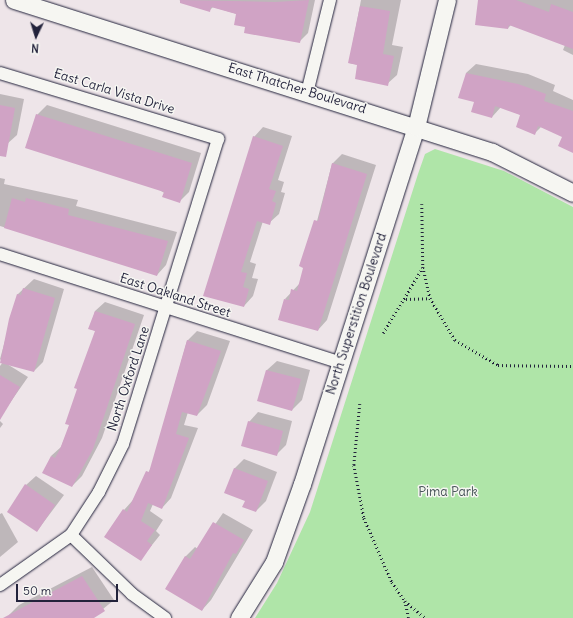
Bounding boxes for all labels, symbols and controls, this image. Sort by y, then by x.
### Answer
north arrow [16,16,56,56]
text: N [31,41,39,55]
street label: East Thatcher Boulevard [226,61,368,117]
street label: East Carla Vista Drive [52,66,176,118]
street label: North Superstition Boulevard [323,231,391,397]
street label: East Oakland Street [118,271,232,321]
street label: North Oxford Lane [105,325,153,433]
park label: Pima Park [418,484,478,500]
scale bar [18,576,120,602]
text: 50 m [23,583,51,598]

